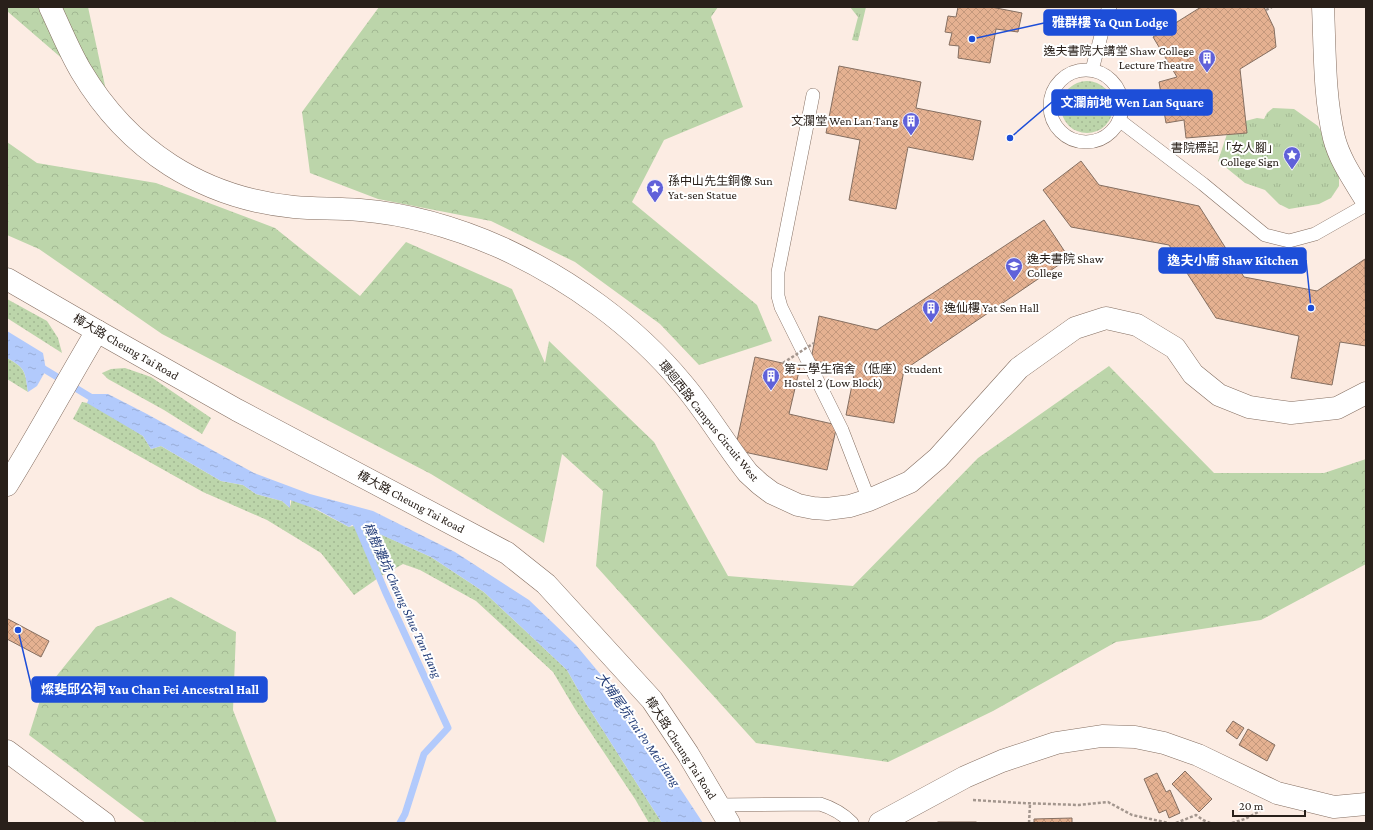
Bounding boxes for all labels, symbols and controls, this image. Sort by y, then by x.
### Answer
callout: 雅群樓 Ya Qun Lodge [1044,10,1176,35]
text: 雅群樓 Ya Qun Lodge [1052,15,1168,30]
place label: 逸夫書院大講堂 Shaw College Lecture Theatre [1044,44,1194,72]
building icon: 逸夫書院大講堂 Shaw College Lecture Theatre [1197,48,1217,73]
callout: 文瀾前地 Wen Lan Square [1052,90,1212,115]
text: 文瀾前地 Wen Lan Square [1060,95,1204,110]
building icon: 文瀾堂 Wen Lan Tang [901,111,921,136]
place label: 文瀾堂 Wen Lan Tang [791,114,898,128]
place label: 書院標記「女人腳」 College Sign [1171,141,1280,169]
place icon: 書院標記「女人腳」 College Sign [1282,145,1302,170]
place label: 孫中山先生銅像 Sun Yat-sen Statue [668,174,773,202]
place icon: 孫中山先生銅像 Sun Yat-sen Statue [645,178,665,203]
callout: 逸夫小廚 Shaw Kitchen [1159,248,1306,273]
place label: 逸夫書院 Shaw College [1027,252,1104,280]
text: 逸夫小廚 Shaw Kitchen [1168,253,1299,268]
school or university icon: 逸夫書院 Shaw College [1004,256,1024,281]
building icon: 逸仙樓 Yat Sen Hall [921,298,941,323]
place label: 逸仙樓 Yat Sen Hall [944,301,1039,315]
street label: 樟大路 Cheung Tai Road [71,311,182,383]
street label: 環迴西路 Campus Circuit West [656,358,763,485]
place label: 第二學生宿舍（低座）Student Hostel 2 (Low Block) [784,362,943,390]
building icon: 第二學生宿舍（低座）Student Hostel 2 (Low Block) [761,366,781,391]
street label: 樟大路 Cheung Tai Road [355,468,468,537]
water label: 樟樹灘坑 Cheung Shue Tan Hang [360,520,446,681]
water label: 大埔尾坑 Tai Po Mei Hang [593,669,684,790]
callout: 燦斐邱公祠 Yau Chan Fei Ancestral Hall [32,677,267,702]
text: 燦斐邱公祠 Yau Chan Fei Ancestral Hall [41,682,259,697]
street label: 樟大路 Cheung Tai Road [643,694,720,802]
scale bar [1233,792,1305,818]
text: 20 m [1239,799,1264,813]

